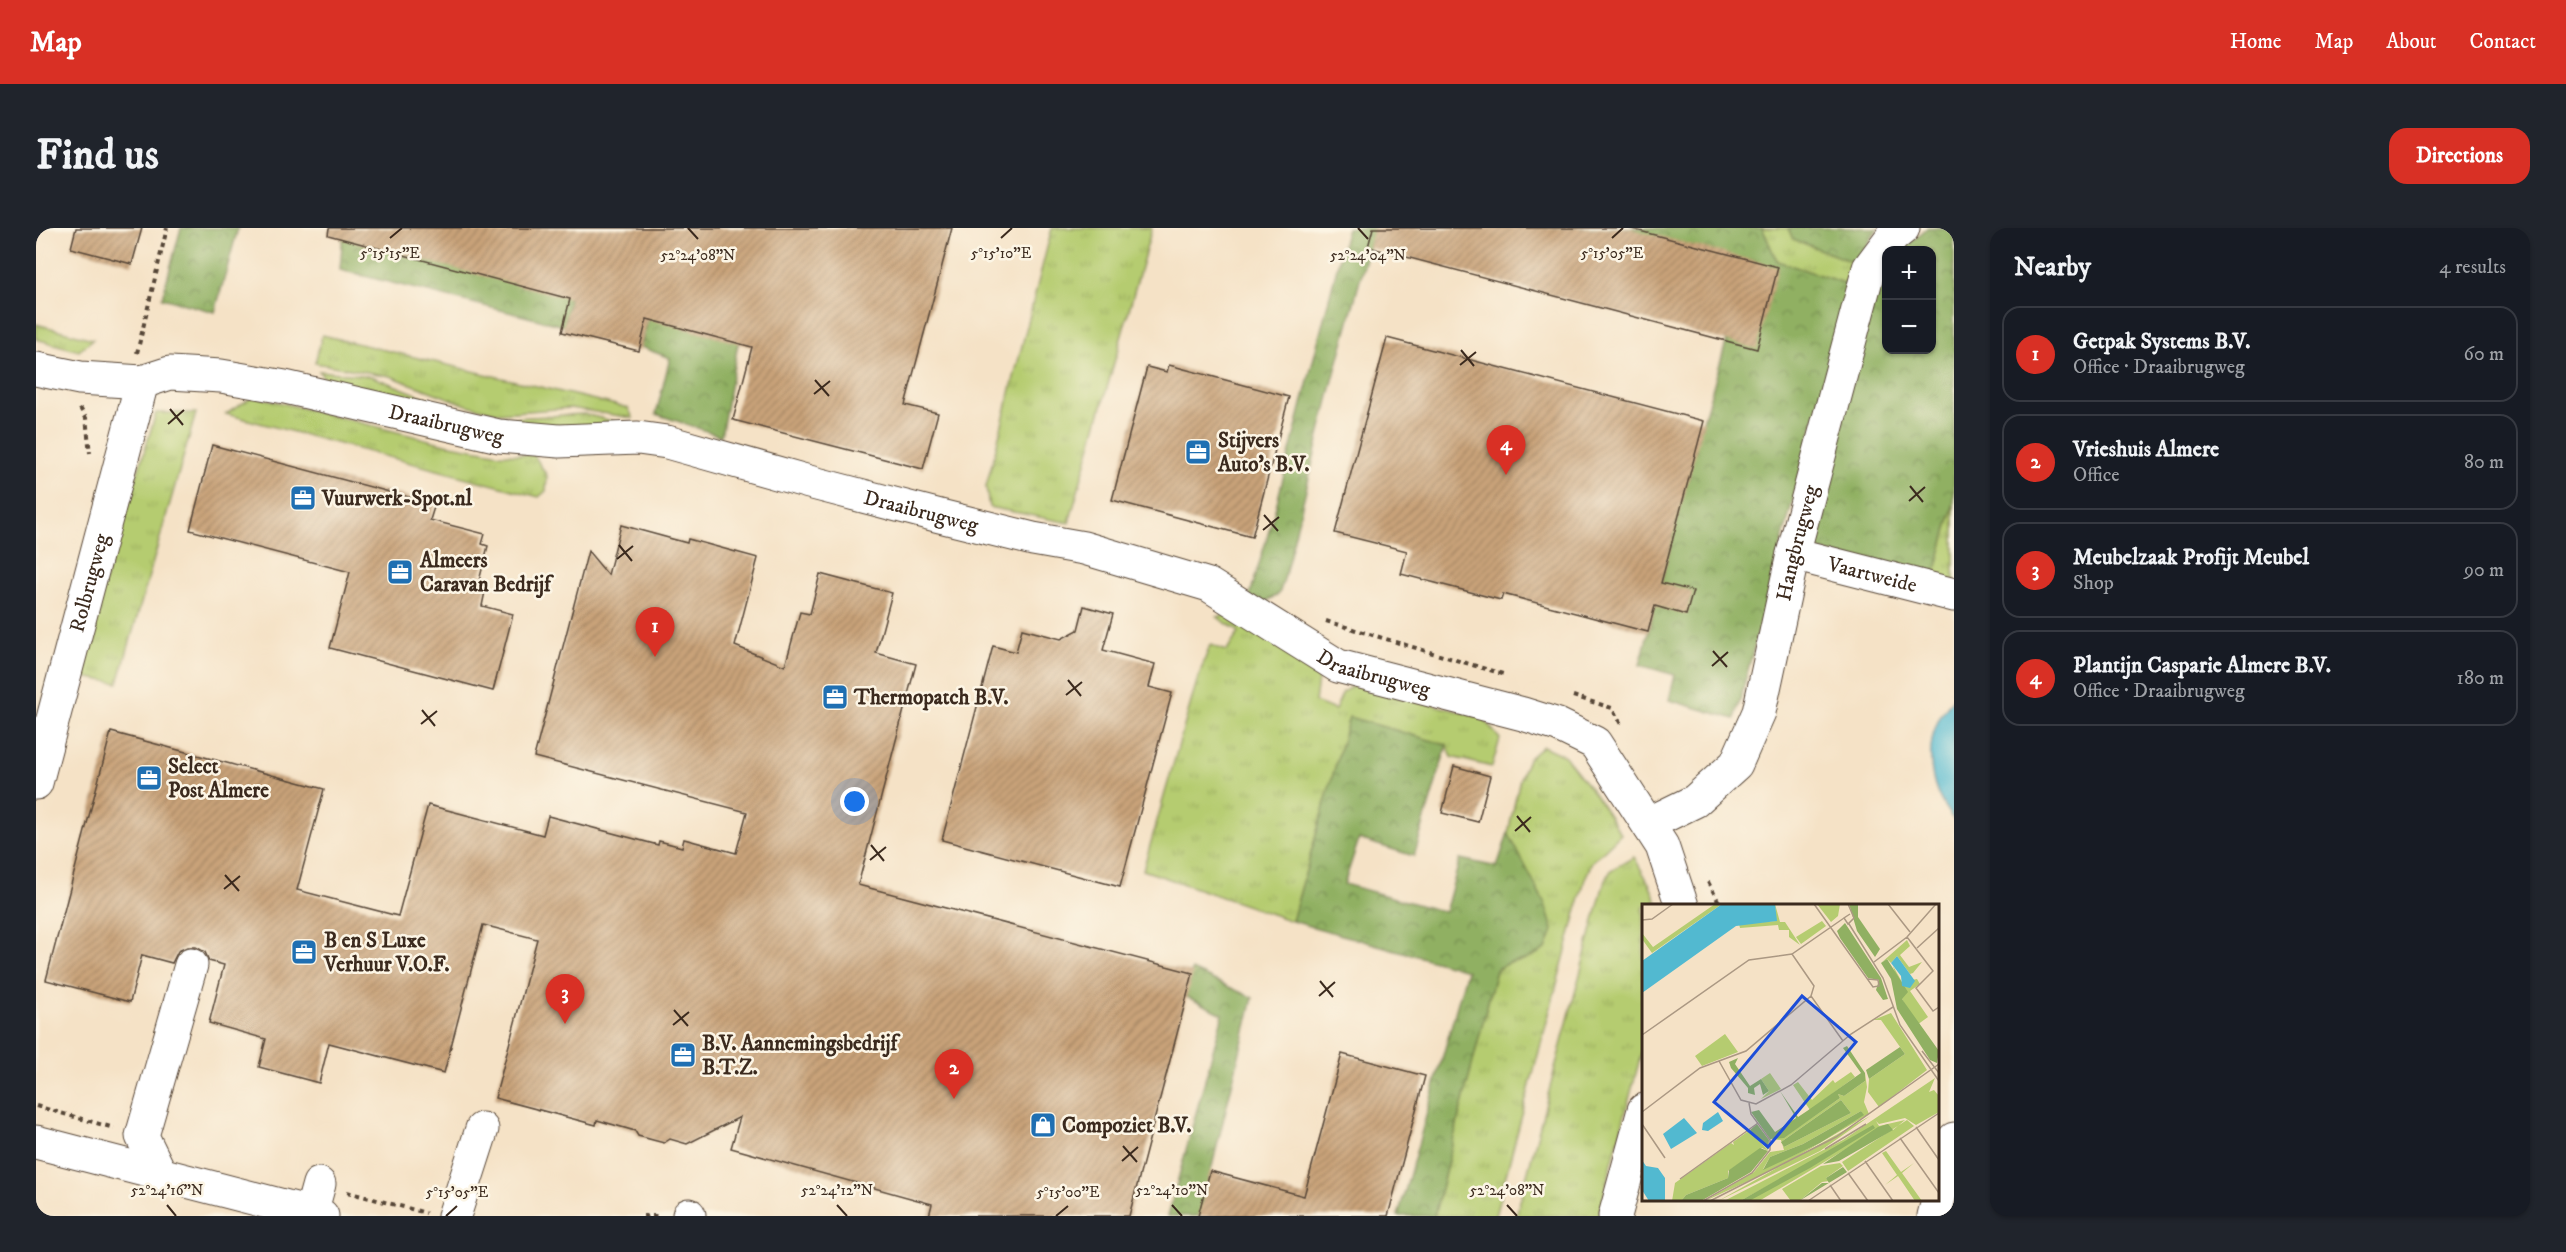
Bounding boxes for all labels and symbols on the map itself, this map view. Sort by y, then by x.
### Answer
text: 5°15'15"E [360,244,420,263]
text: 5°15'10"E [971,244,1032,263]
text: 5°15'05"E [1581,244,1644,263]
text: 52°24'08"N [661,246,735,265]
text: 52°24'04"N [1330,246,1406,265]
street label: Draaibrugweg [386,399,507,451]
pin: 4 [1486,426,1526,475]
place label: Stijvers Auto's B.V. [1217,428,1310,478]
office icon: Stijvers Auto's B.V. [1183,437,1213,467]
street label: Hangbrugweg [1771,482,1825,603]
office icon: Vuurwerk-Spot.nl [288,483,318,513]
street label: Draaibrugweg [861,485,982,539]
place label: Vuurwerk-Spot.nl [321,486,473,512]
street label: Rolbrugweg [64,530,116,635]
place label: Almeers Caravan Bedrijf [419,548,554,599]
street label: Vaartweide [1824,551,1920,599]
office icon: Almeers Caravan Bedrijf [385,557,415,587]
pin: 1 [636,608,674,657]
street label: Draaibrugweg [1312,644,1434,704]
office icon: Thermopatch B.V. [820,682,850,712]
place label: Thermopatch B.V. [853,685,1008,711]
place label: Select Post Almere [168,754,269,804]
office icon: Select Post Almere [134,763,164,793]
your location [840,787,869,816]
inset map [1642,904,1939,1201]
place label: B en S Luxe Verhuur V.O.F. [323,928,450,978]
office icon: B en S Luxe Verhuur V.O.F. [289,937,319,967]
pin: 3 [546,974,584,1024]
place label: B.V. Aannemingsbedrijf B.T.Z. [702,1031,900,1081]
office icon: B.V. Aannemingsbedrijf B.T.Z. [668,1040,698,1070]
pin: 2 [934,1050,974,1099]
shop icon: Compoziet B.V. [1028,1110,1058,1140]
place label: Compoziet B.V. [1062,1113,1192,1139]
text: 52°24'16"N [131,1181,203,1200]
text: 52°24'12"N [801,1181,873,1200]
text: 52°24'10"N [1136,1181,1208,1200]
text: 52°24'08"N [1470,1181,1544,1200]
text: 5°15'05"E [426,1183,489,1202]
text: 5°15'00"E [1036,1183,1100,1202]

